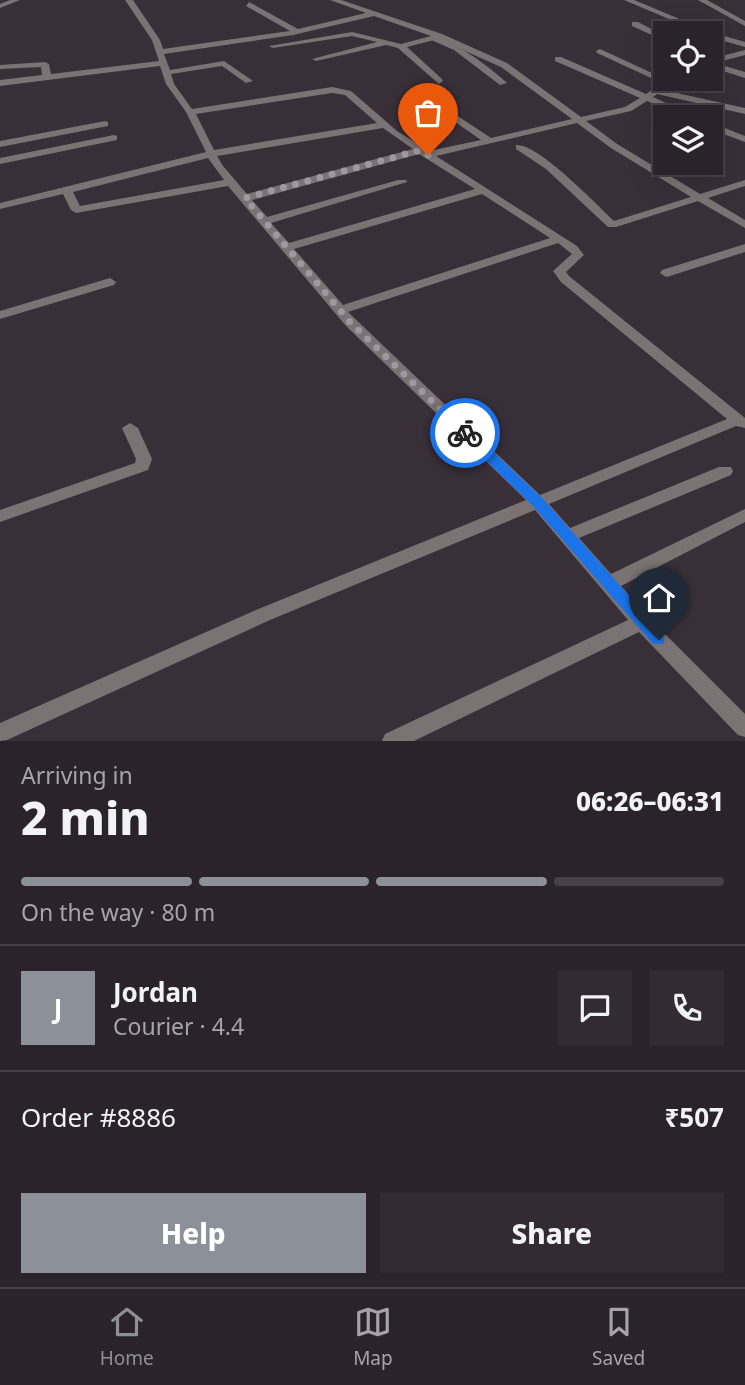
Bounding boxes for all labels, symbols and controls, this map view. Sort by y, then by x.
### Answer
map controls [653,21,723,175]
button: locate [653,21,723,91]
pin [398,83,458,155]
icon: bag [409,94,447,132]
button: layers [653,105,723,175]
courier [430,398,500,468]
icon: bike [446,414,484,452]
pin [629,568,689,640]
icon: home [640,579,678,617]
text: Arriving in [21,759,133,791]
text: 06:26–06:31 [576,783,724,819]
text: 2 min [21,786,150,848]
text: On the way · 80 m [21,896,215,928]
button: chat [558,971,632,1045]
button: phone [650,971,724,1045]
text: Jordan [113,974,198,1010]
text: J [54,990,62,1026]
text: Courier · 4.4 [113,1010,244,1042]
text: Order #8886 [21,1099,176,1135]
text: ₹507 [665,1099,724,1135]
button: Help [21,1193,366,1273]
button: Share [380,1193,724,1273]
tab: Home [100,1303,154,1371]
tab: Map [353,1303,393,1371]
tab: Saved [592,1303,645,1371]

